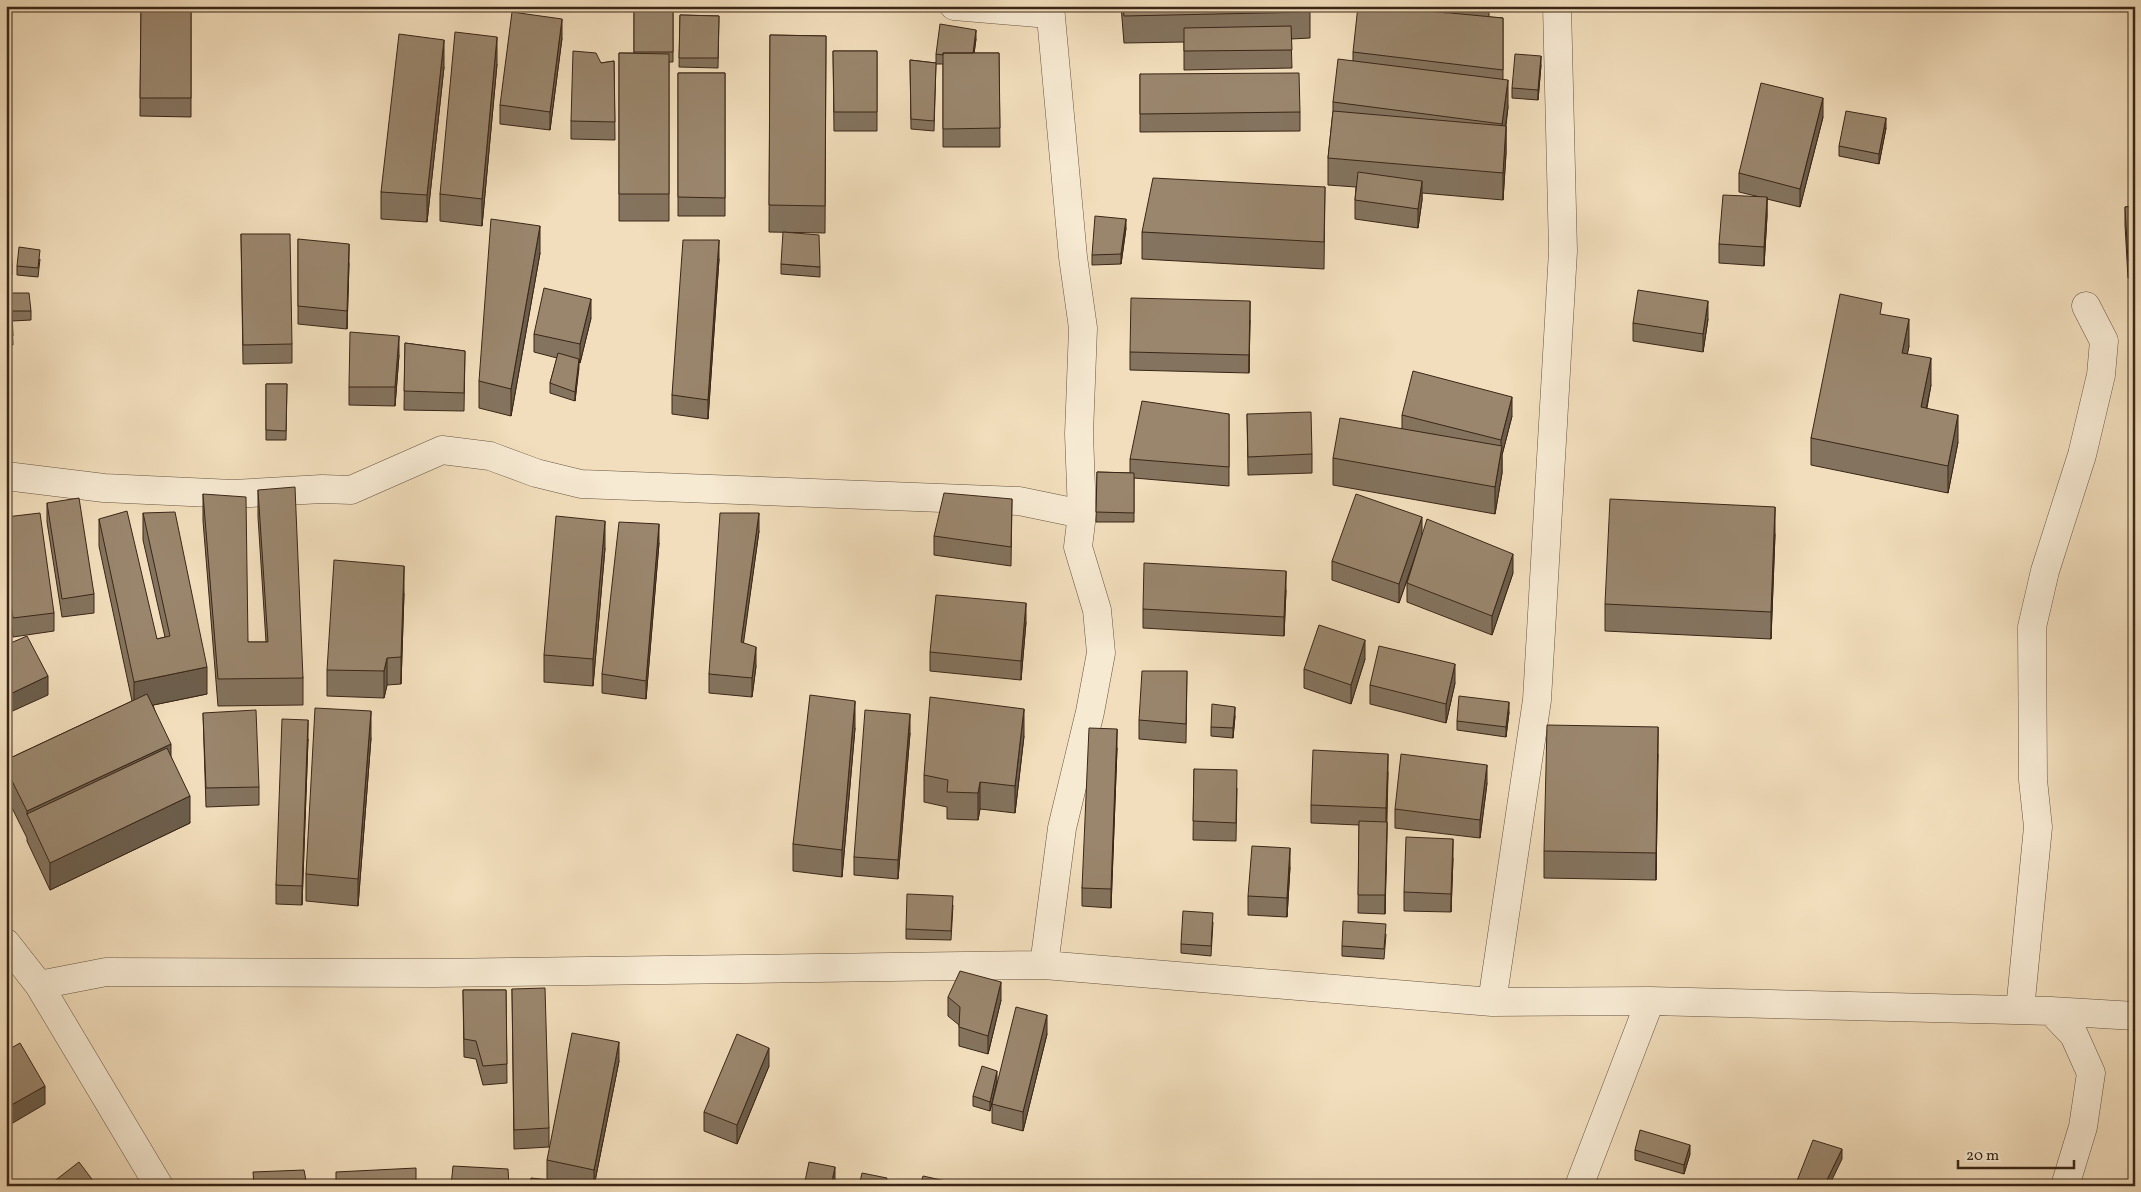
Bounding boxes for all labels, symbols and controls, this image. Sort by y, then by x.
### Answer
scale bar [1958,1137,2075,1169]
text: 20 m [1966,1146,1999,1167]

